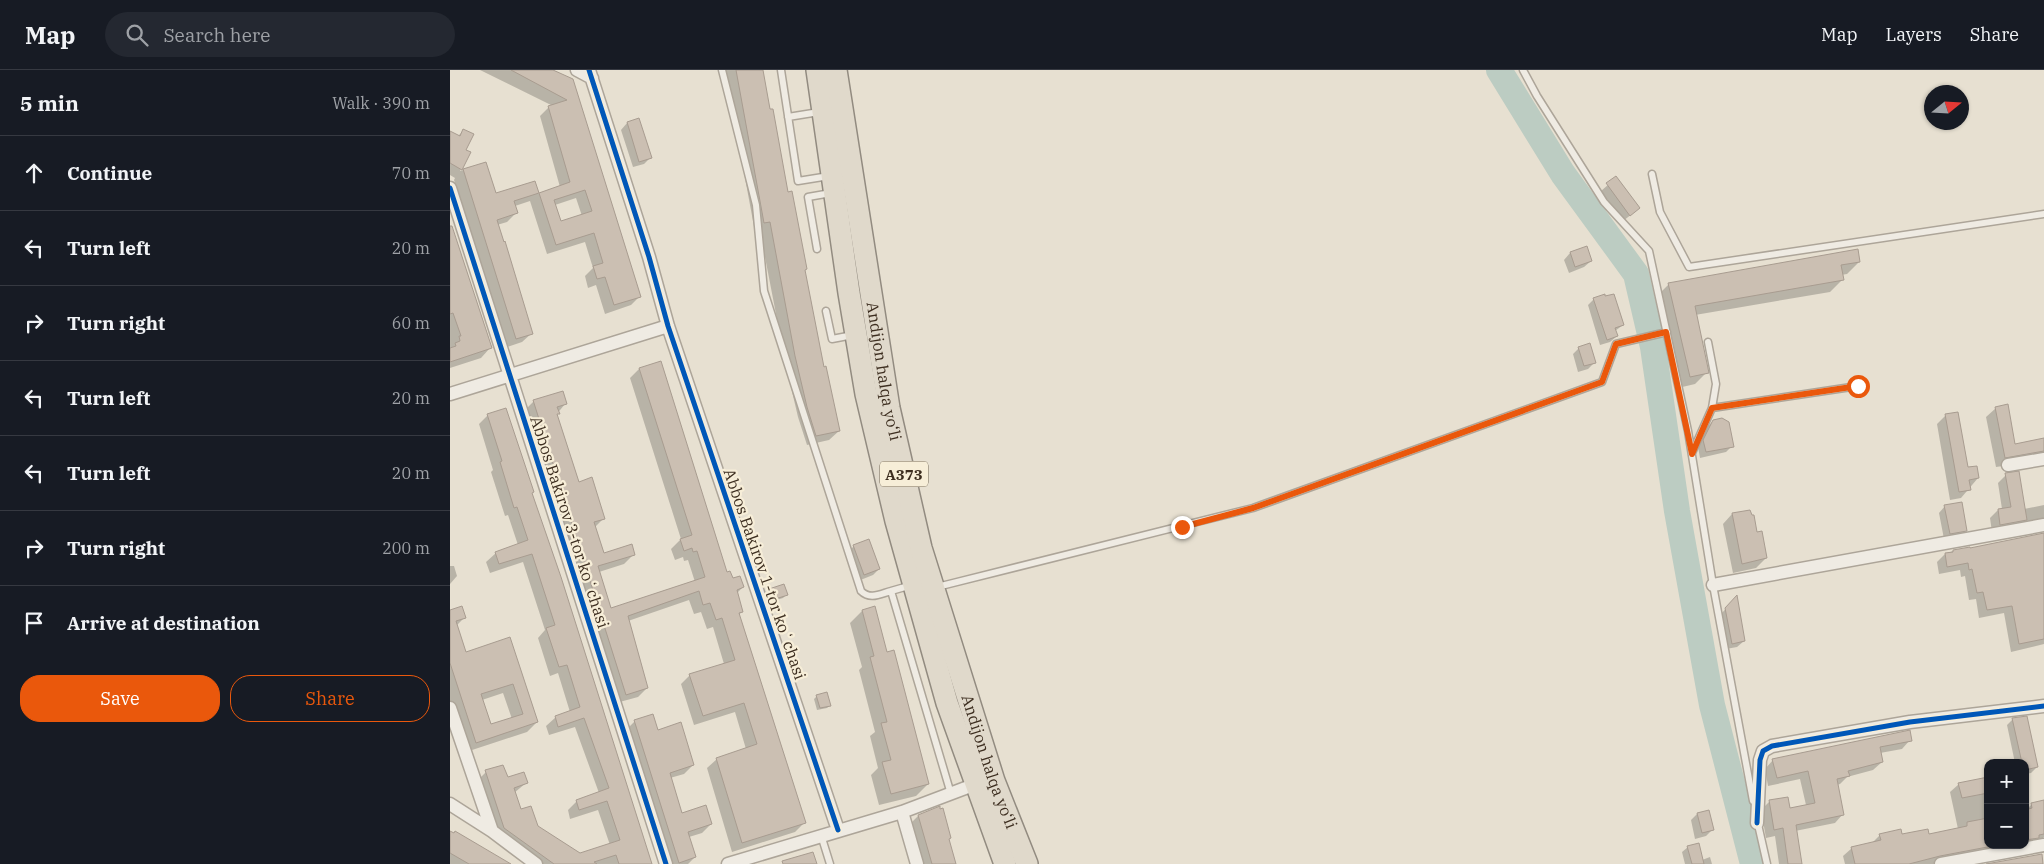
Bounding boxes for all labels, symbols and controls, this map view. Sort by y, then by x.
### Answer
search box [105,12,455,57]
text: Map [25,19,75,51]
icon: search [123,21,151,49]
text: Search here [163,23,270,47]
text: Map [1821,23,1858,46]
text: Layers [1886,23,1942,46]
text: Share [1970,23,2019,46]
north arrow [1924,85,1969,130]
text: 5 min [20,89,79,117]
text: Walk · 390 m [332,93,430,113]
icon: ahead [20,159,48,187]
text: Continue [67,161,152,185]
text: 70 m [392,163,430,183]
icon: left [20,234,48,262]
text: Turn left [67,236,150,260]
text: 20 m [392,238,430,258]
street label: Andijon halqa yo‘li [862,300,906,443]
icon: right [20,309,48,337]
text: Turn right [67,311,165,335]
text: 60 m [392,313,430,333]
route start [1847,375,1870,398]
icon: left [20,384,48,412]
text: Turn left [67,386,150,410]
text: 20 m [392,388,430,408]
street label: Abbos Bakirov 3-tor koʻchasi [526,413,614,631]
icon: left [20,459,48,487]
text: Turn left [67,461,150,485]
road number: A373 [880,462,928,486]
text: 20 m [392,463,430,483]
street label: Abbos Bakirov 1-tor koʻchasi [719,466,811,682]
route end [1171,516,1194,539]
icon: right [20,534,48,562]
text: Turn right [67,536,165,560]
text: 200 m [382,538,430,558]
icon: arrive [20,609,48,637]
text: Arrive at destination [67,611,260,635]
button: Save [20,675,220,722]
button: Share [230,675,430,722]
street label: Andijon halqa yo‘li [957,692,1022,831]
map controls [1984,759,2029,849]
button: + [1984,759,2029,804]
button: − [1984,804,2029,849]

